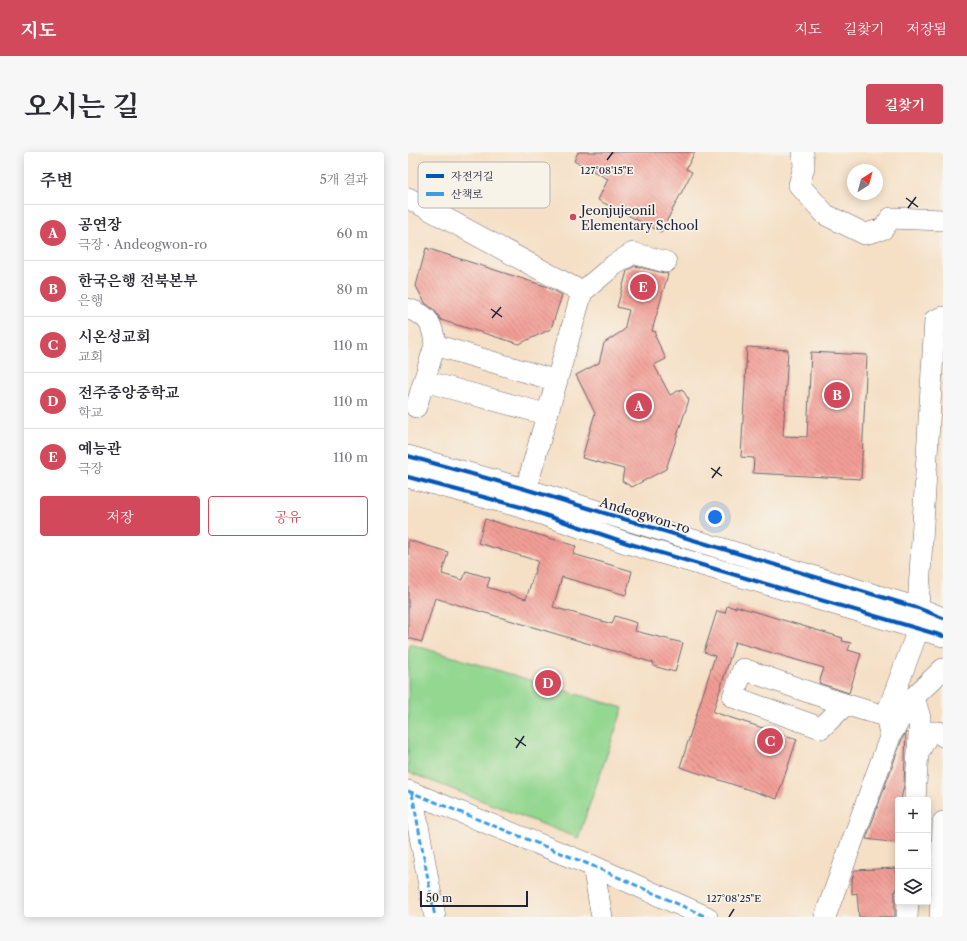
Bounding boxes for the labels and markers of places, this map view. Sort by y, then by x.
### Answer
place label: Jeonjujeonil Elementary School [579,202,699,233]
marker: Jeonjujeonil Elementary School [568,212,578,222]
pin: E [630,272,656,302]
pin: B [824,380,850,410]
pin: A [626,391,652,421]
pin: D [535,668,561,698]
pin: C [757,726,783,756]

